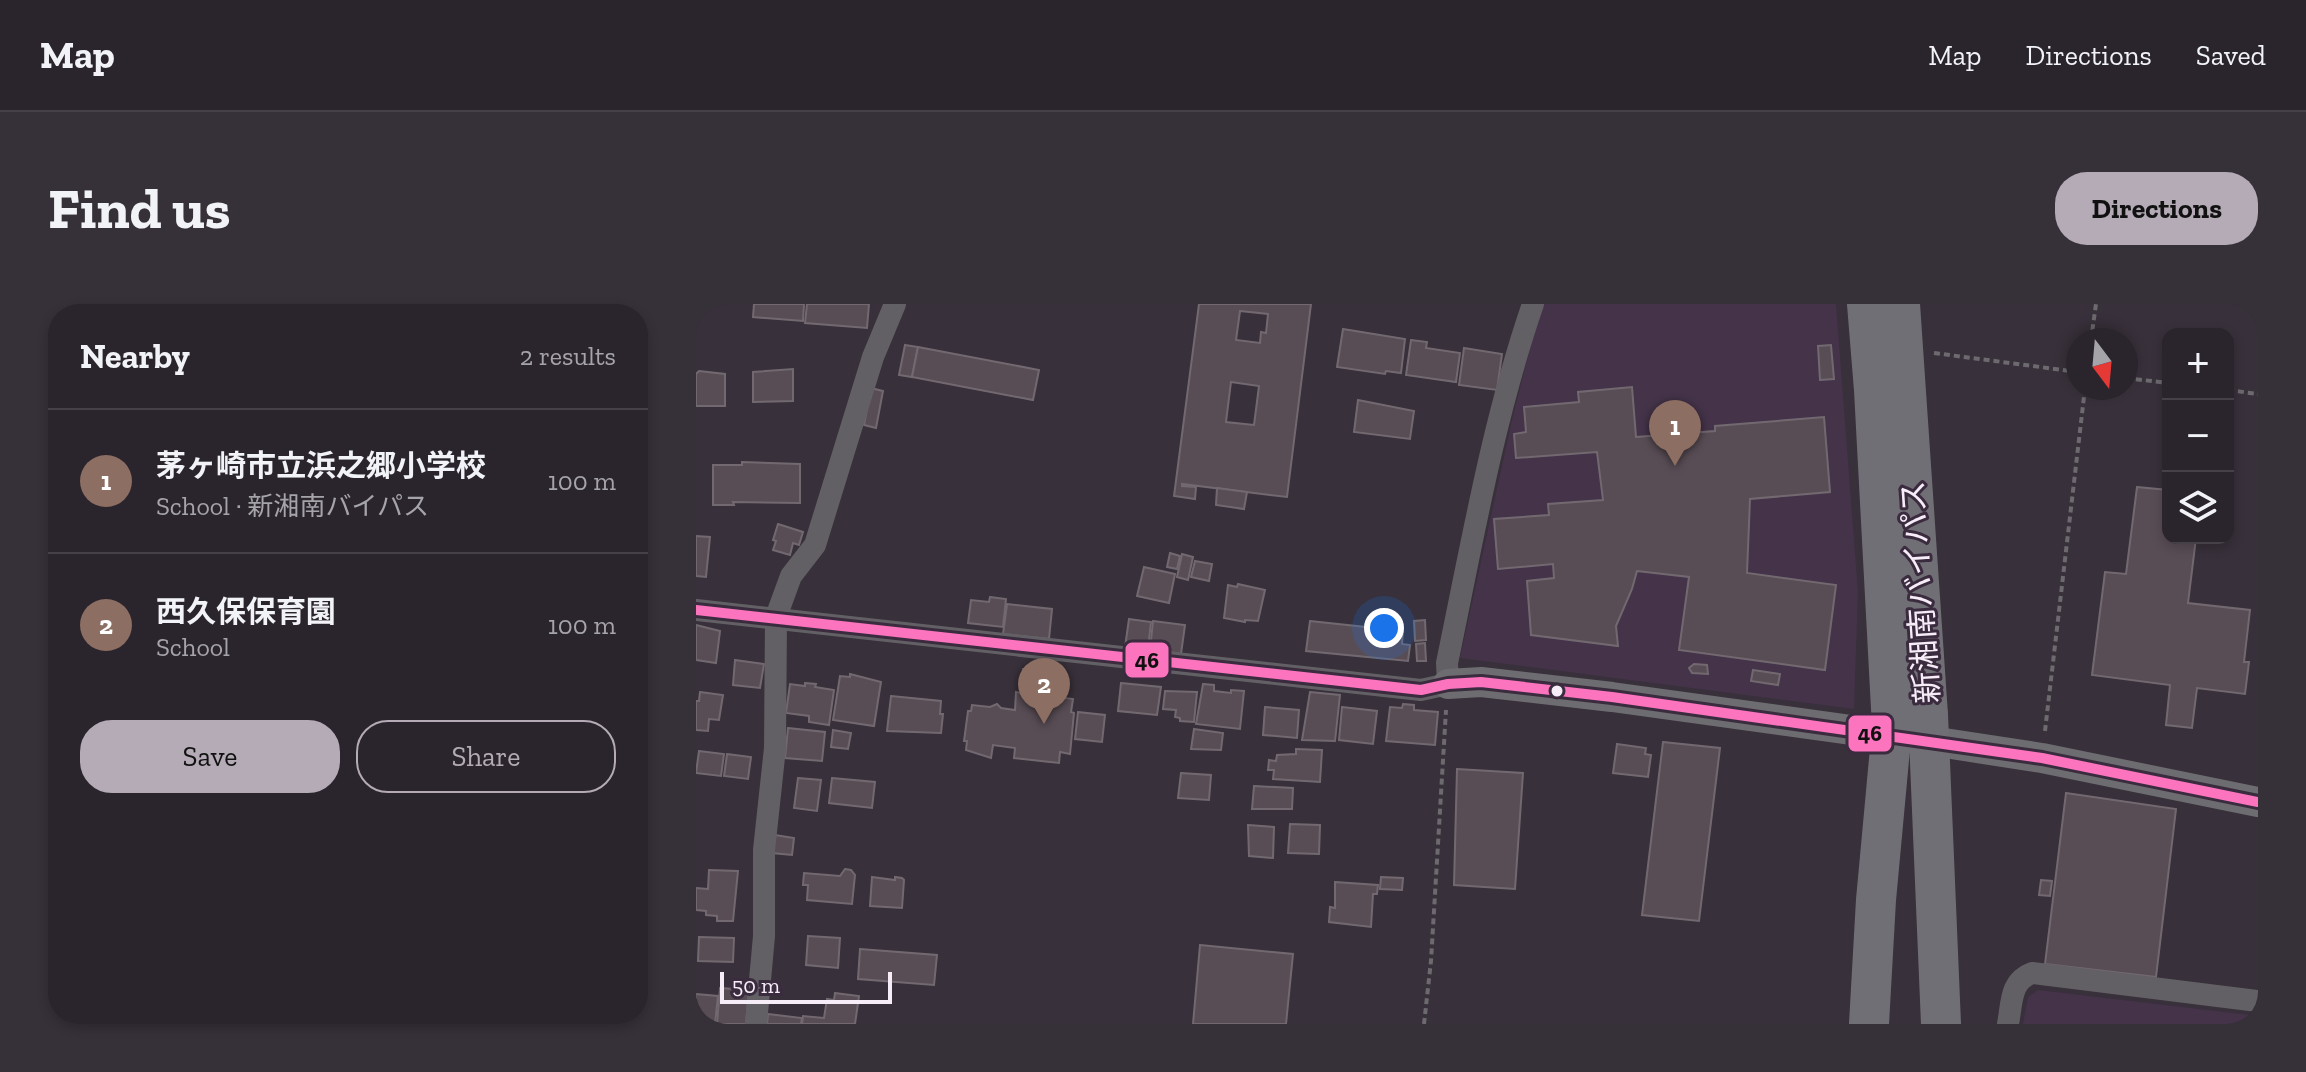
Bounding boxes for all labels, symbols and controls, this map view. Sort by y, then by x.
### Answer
text: Map [40,32,115,78]
text: Map [1928,39,1981,72]
text: Directions [2025,39,2152,72]
text: Saved [2196,39,2266,72]
button: Directions [2055,172,2258,245]
text: Find us [48,175,231,242]
north arrow [2066,328,2138,400]
map controls [2162,328,2234,544]
button: + [2162,328,2234,400]
text: Nearby [80,336,190,377]
text: 2 results [520,340,616,372]
pin: 1 [1649,400,1701,466]
button: − [2162,400,2234,472]
text: 茅ヶ崎市立浜之郷小学校 [156,448,486,484]
text: 1 [101,465,111,497]
text: 100 m [548,465,616,497]
button: layers [2162,472,2234,544]
street label: 新湘南バイパス [1893,479,1947,705]
text: School · 新湘南バイパス [156,490,429,522]
text: 西久保保育園 [156,594,336,630]
your location [1364,608,1404,648]
text: 2 [99,609,113,641]
text: 100 m [548,609,616,641]
text: School [156,631,230,663]
line badge: 46 [1124,641,1170,679]
text: 46 [1135,647,1159,674]
pin: 2 [1018,658,1070,724]
unlabelled marker [1549,683,1565,699]
line badge: 46 [1847,714,1893,753]
button: Save [80,720,340,793]
button: Share [356,720,616,793]
text: 46 [1858,720,1882,747]
scale bar [720,968,892,1004]
text: 50 m [732,972,780,999]

